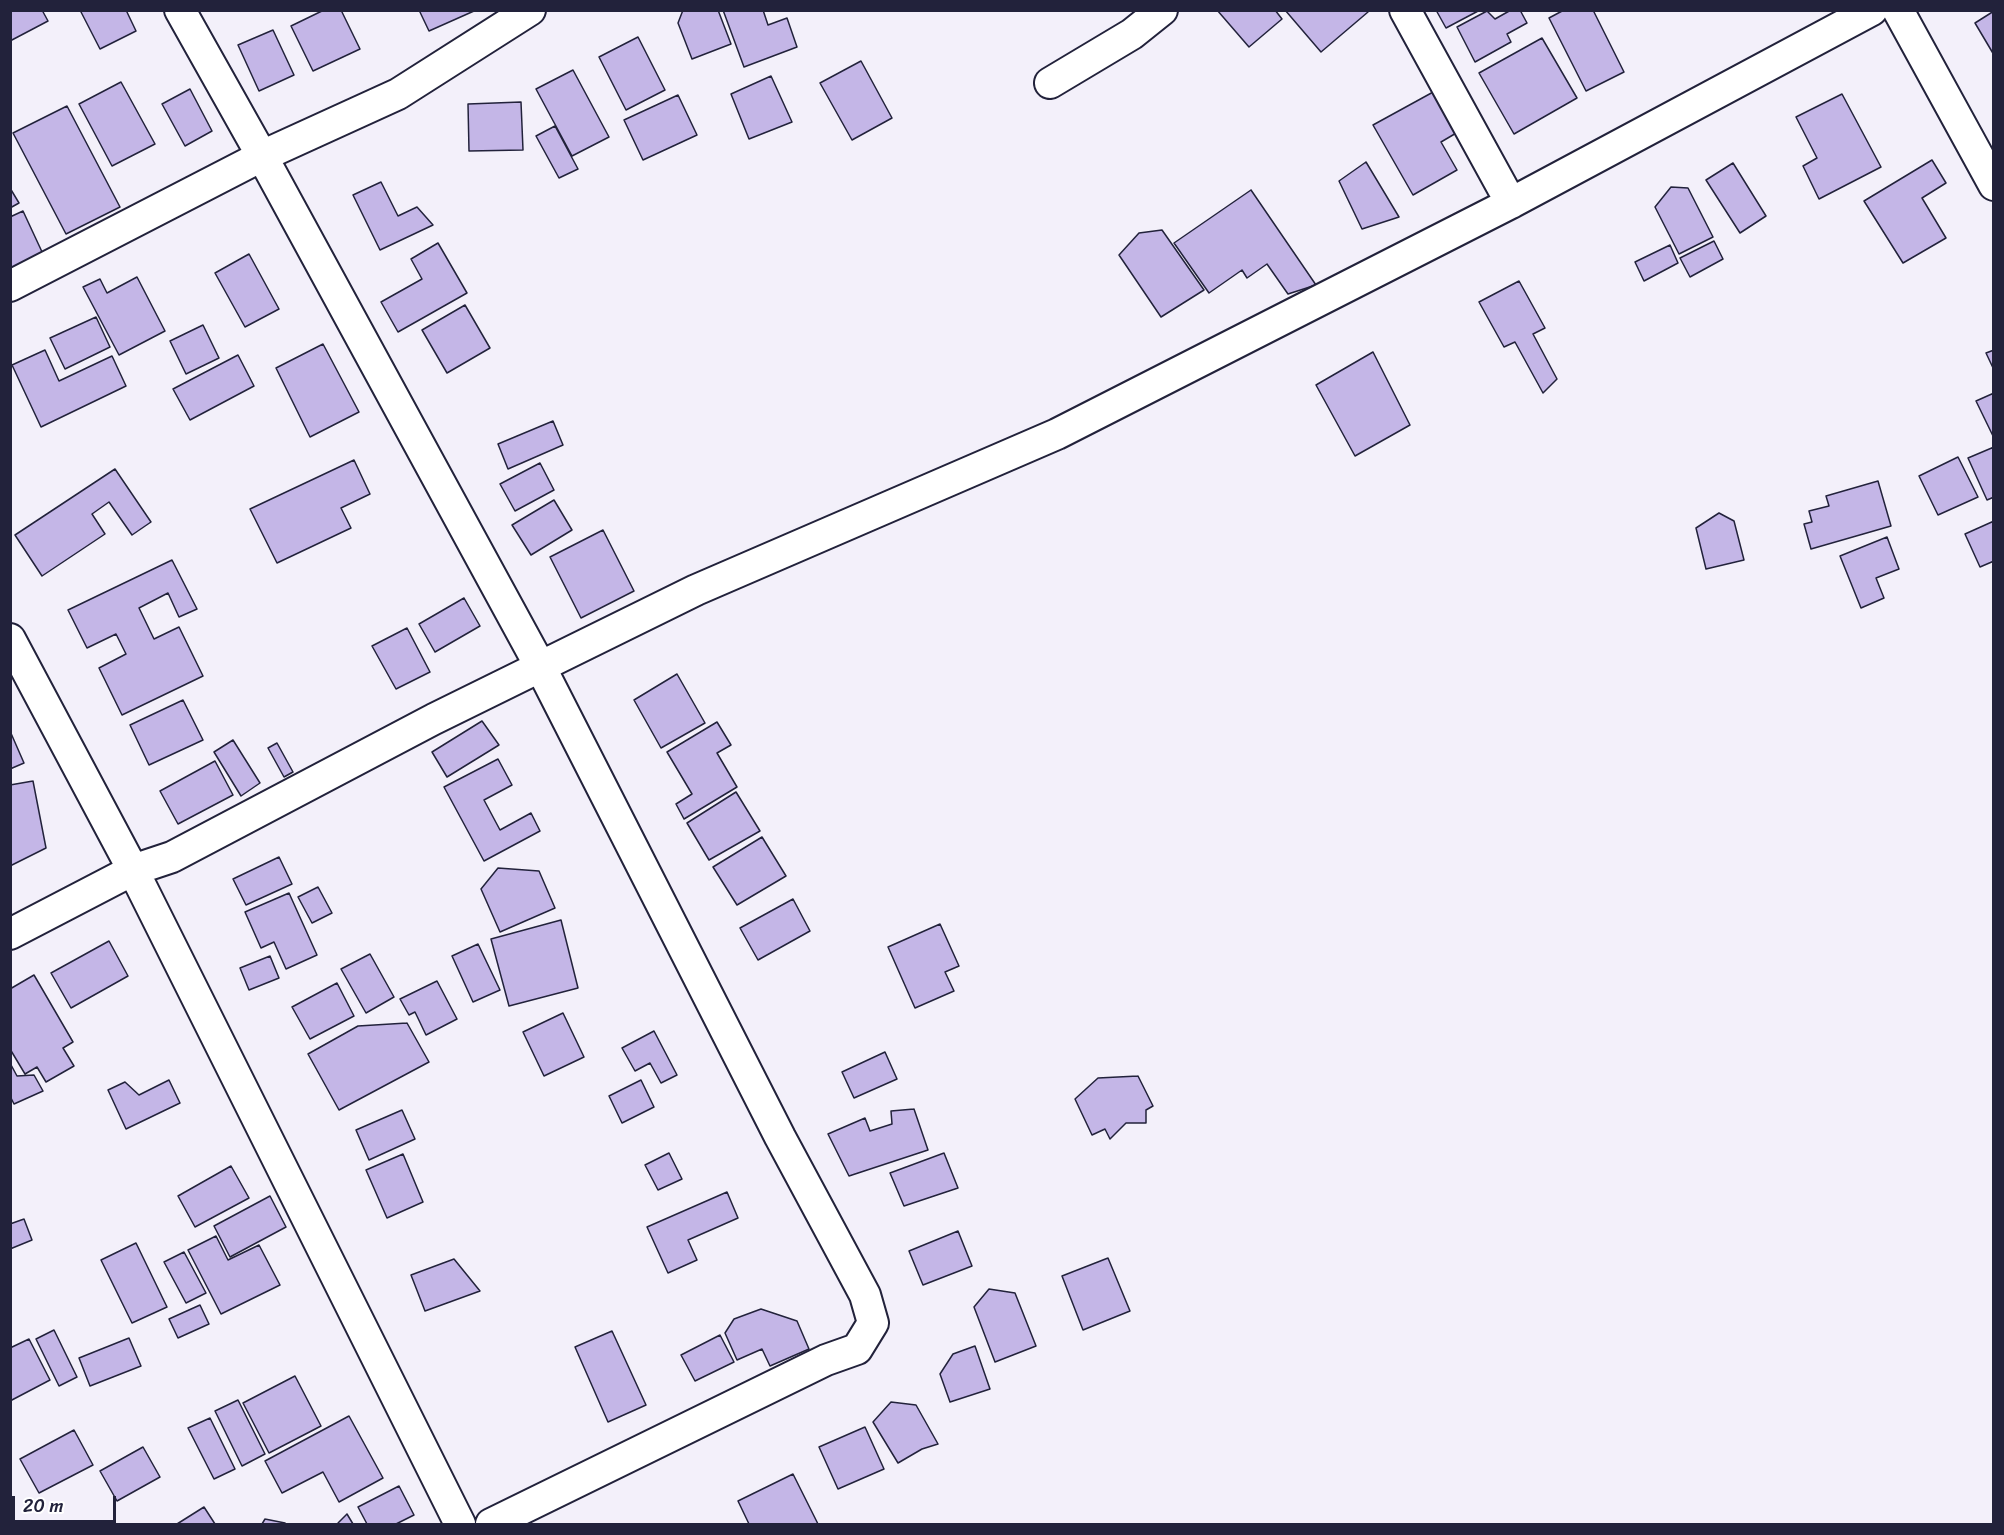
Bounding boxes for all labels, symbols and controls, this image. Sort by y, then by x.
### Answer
scale bar [15,1484,118,1522]
text: 20 m [23,1490,63,1522]

